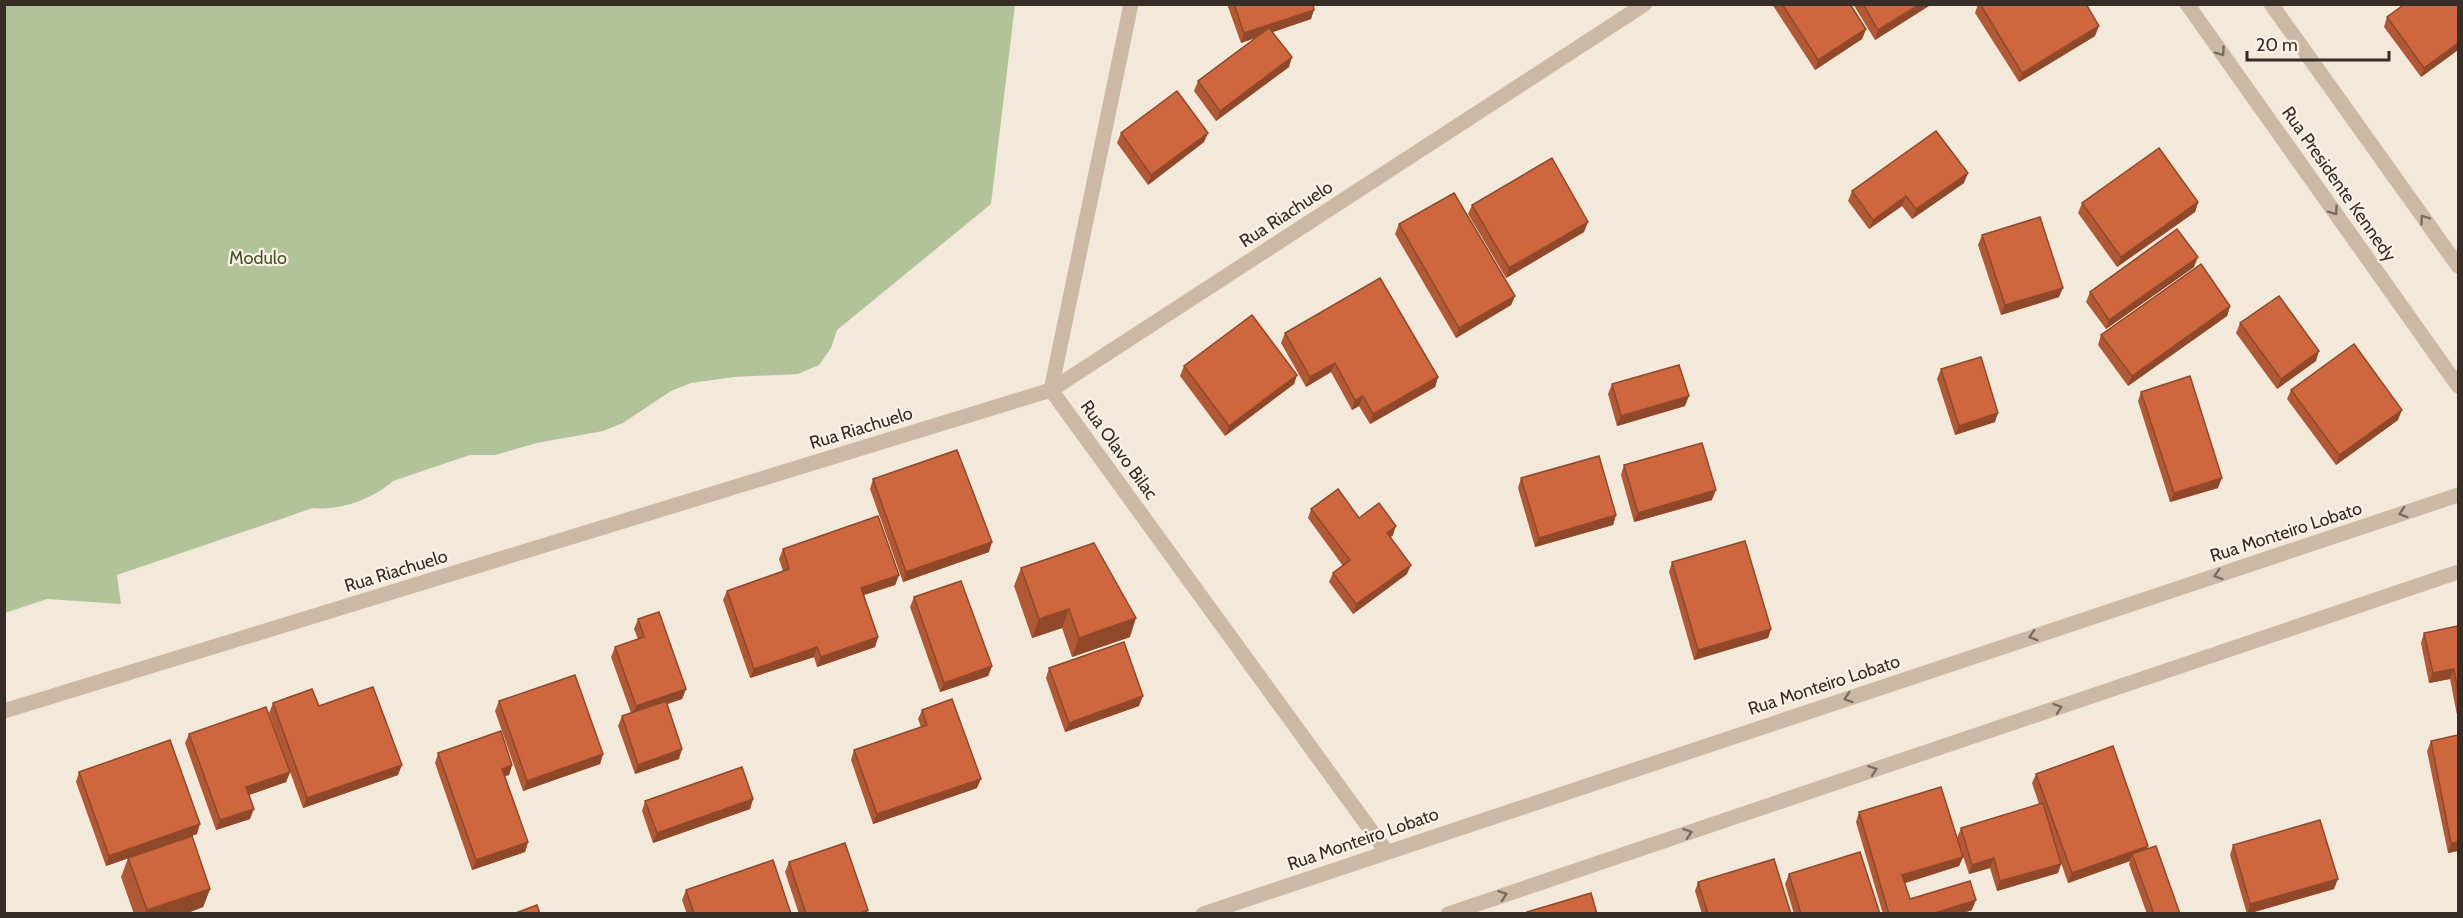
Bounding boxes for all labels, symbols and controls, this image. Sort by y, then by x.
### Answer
scale bar [2247,24,2390,62]
text: 20 m [2256,34,2298,56]
one-way arrow [2214,46,2225,57]
street label: Rua Presidente Kennedy [2277,102,2401,266]
street label: Rua Riachuelo [1235,176,1337,252]
one-way arrow [2327,205,2338,216]
one-way arrow [2421,214,2432,225]
park label: Modulo [229,247,287,269]
street label: Rua Olavo Bilac [1076,396,1162,504]
street label: Rua Riachuelo [807,402,915,454]
street label: Rua Monteiro Lobato [2207,497,2365,567]
one-way arrow [2398,506,2409,518]
street label: Rua Riachuelo [342,545,450,597]
one-way arrow [2213,567,2224,580]
one-way arrow [2028,629,2039,641]
street label: Rua Monteiro Lobato [1745,650,1903,720]
one-way arrow [1843,690,1854,703]
one-way arrow [2052,702,2063,715]
one-way arrow [1867,765,1878,777]
street label: Rua Monteiro Lobato [1284,803,1442,875]
one-way arrow [1682,827,1693,840]
one-way arrow [1498,890,1508,902]

